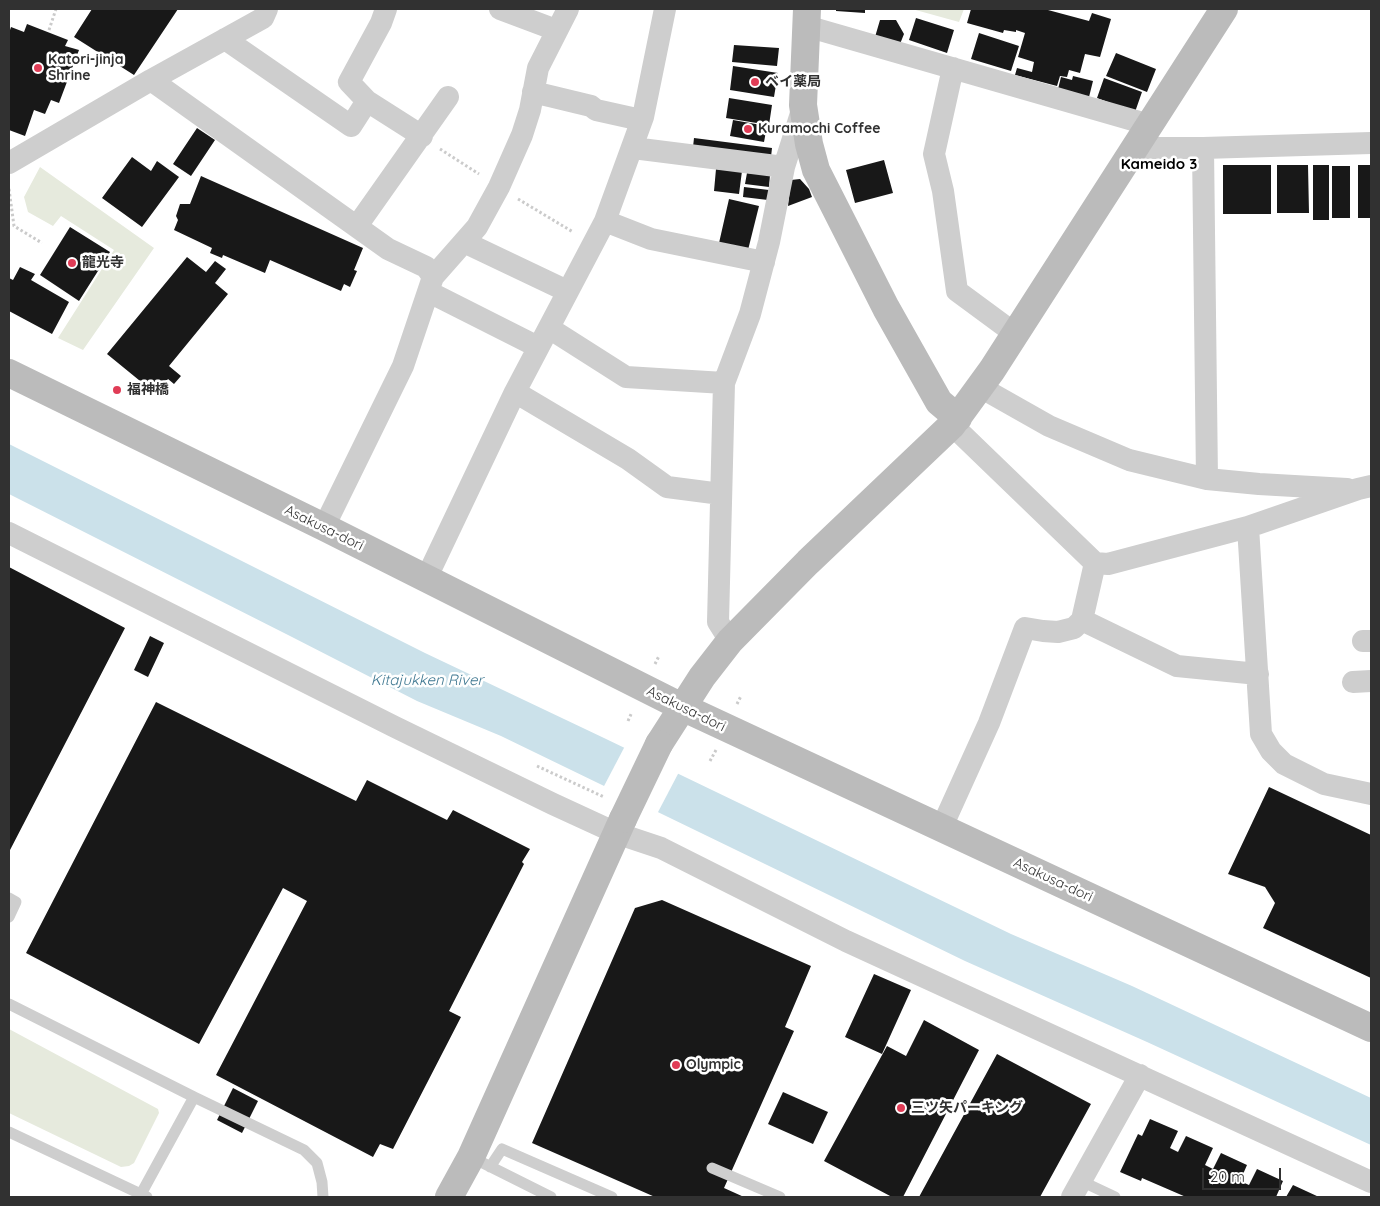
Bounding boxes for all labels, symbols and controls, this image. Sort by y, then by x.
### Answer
place label: Katori-jinja Shrine [48,52,123,84]
marker: Katori-jinja Shrine [32,62,44,74]
place label: ベイ薬局 [765,74,821,90]
marker: ベイ薬局 [749,76,761,88]
place label: Kuramochi Coffee [758,121,881,137]
marker: Kuramochi Coffee [742,123,754,135]
district label: Kameido 3 [1121,155,1197,173]
place label: 龍光寺 [82,255,124,271]
marker: 龍光寺 [66,257,78,269]
place label: 福神橋 [127,382,169,398]
marker: 福神橋 [111,384,123,396]
street label: Asakusa-dori [282,502,366,554]
water label: Kitajukken River [371,671,483,689]
street label: Asakusa-dori [644,683,728,735]
street label: Asakusa-dori [1011,854,1095,906]
place label: Olympic [686,1057,741,1073]
marker: Olympic [670,1059,682,1071]
place label: 三ツ矢パーキング [911,1100,1023,1116]
marker: 三ツ矢パーキング [895,1102,907,1114]
scale bar [1205,1158,1284,1190]
text: 20 m [1210,1167,1245,1186]

